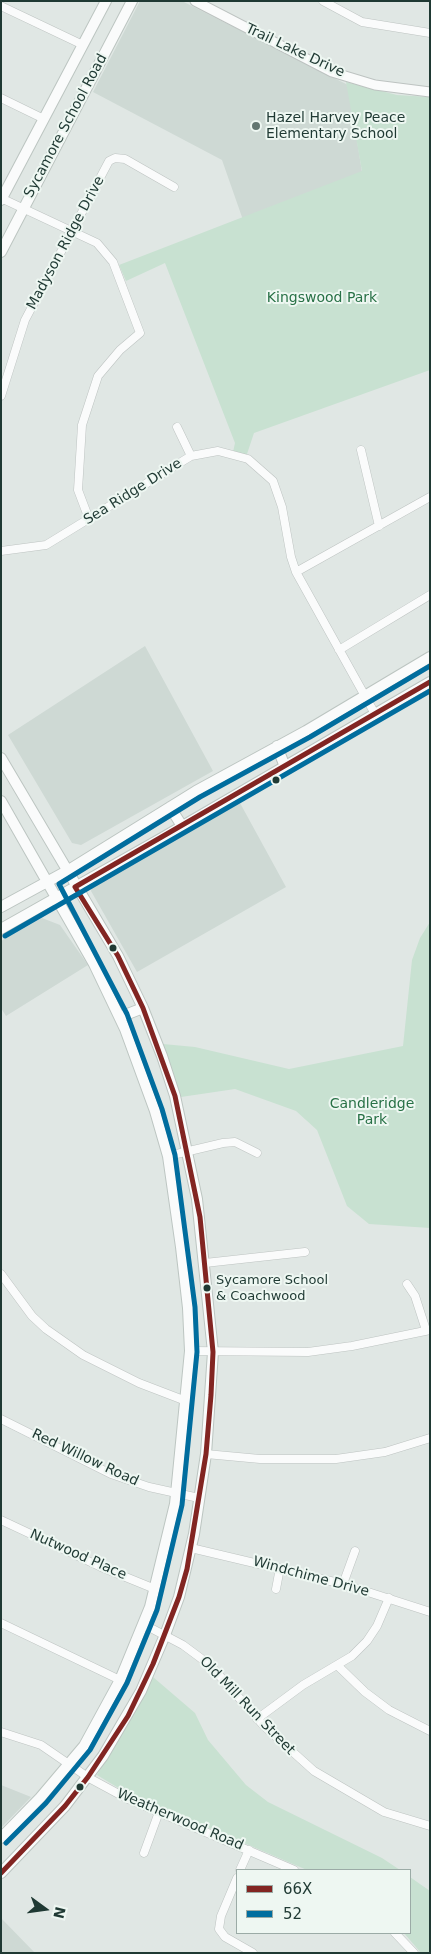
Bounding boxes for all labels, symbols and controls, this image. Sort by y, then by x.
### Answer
street label: Trail Lake Drive [243,21,347,81]
street label: Sycamore School Road [21,51,111,201]
place label: Hazel Harvey Peace Elementary School [266,110,405,142]
marker: Hazel Harvey Peace Elementary School [250,120,262,132]
street label: Madyson Ridge Drive [24,173,108,313]
park label: Kingswood Park [267,290,377,306]
street label: Sea Ridge Drive [81,455,185,529]
unlabelled marker [271,775,281,785]
unlabelled marker [108,943,118,953]
park label: Candleridge Park [330,1096,414,1128]
place label: Sycamore School & Coachwood [216,1273,328,1304]
marker: Sycamore School & Coachwood [202,1283,212,1293]
street label: Red Willow Road [29,1426,141,1490]
street label: Nutwood Place [27,1526,129,1584]
street label: Windchime Drive [251,1553,371,1601]
street label: Old Mill Run Street [196,1653,298,1759]
unlabelled marker [75,1782,85,1792]
street label: Weatherwood Road [114,1786,246,1854]
legend [236,1869,411,1934]
text: 66X [283,1880,312,1898]
north arrow [20,1884,70,1934]
text: N [50,1905,69,1920]
text: 52 [283,1905,302,1923]

